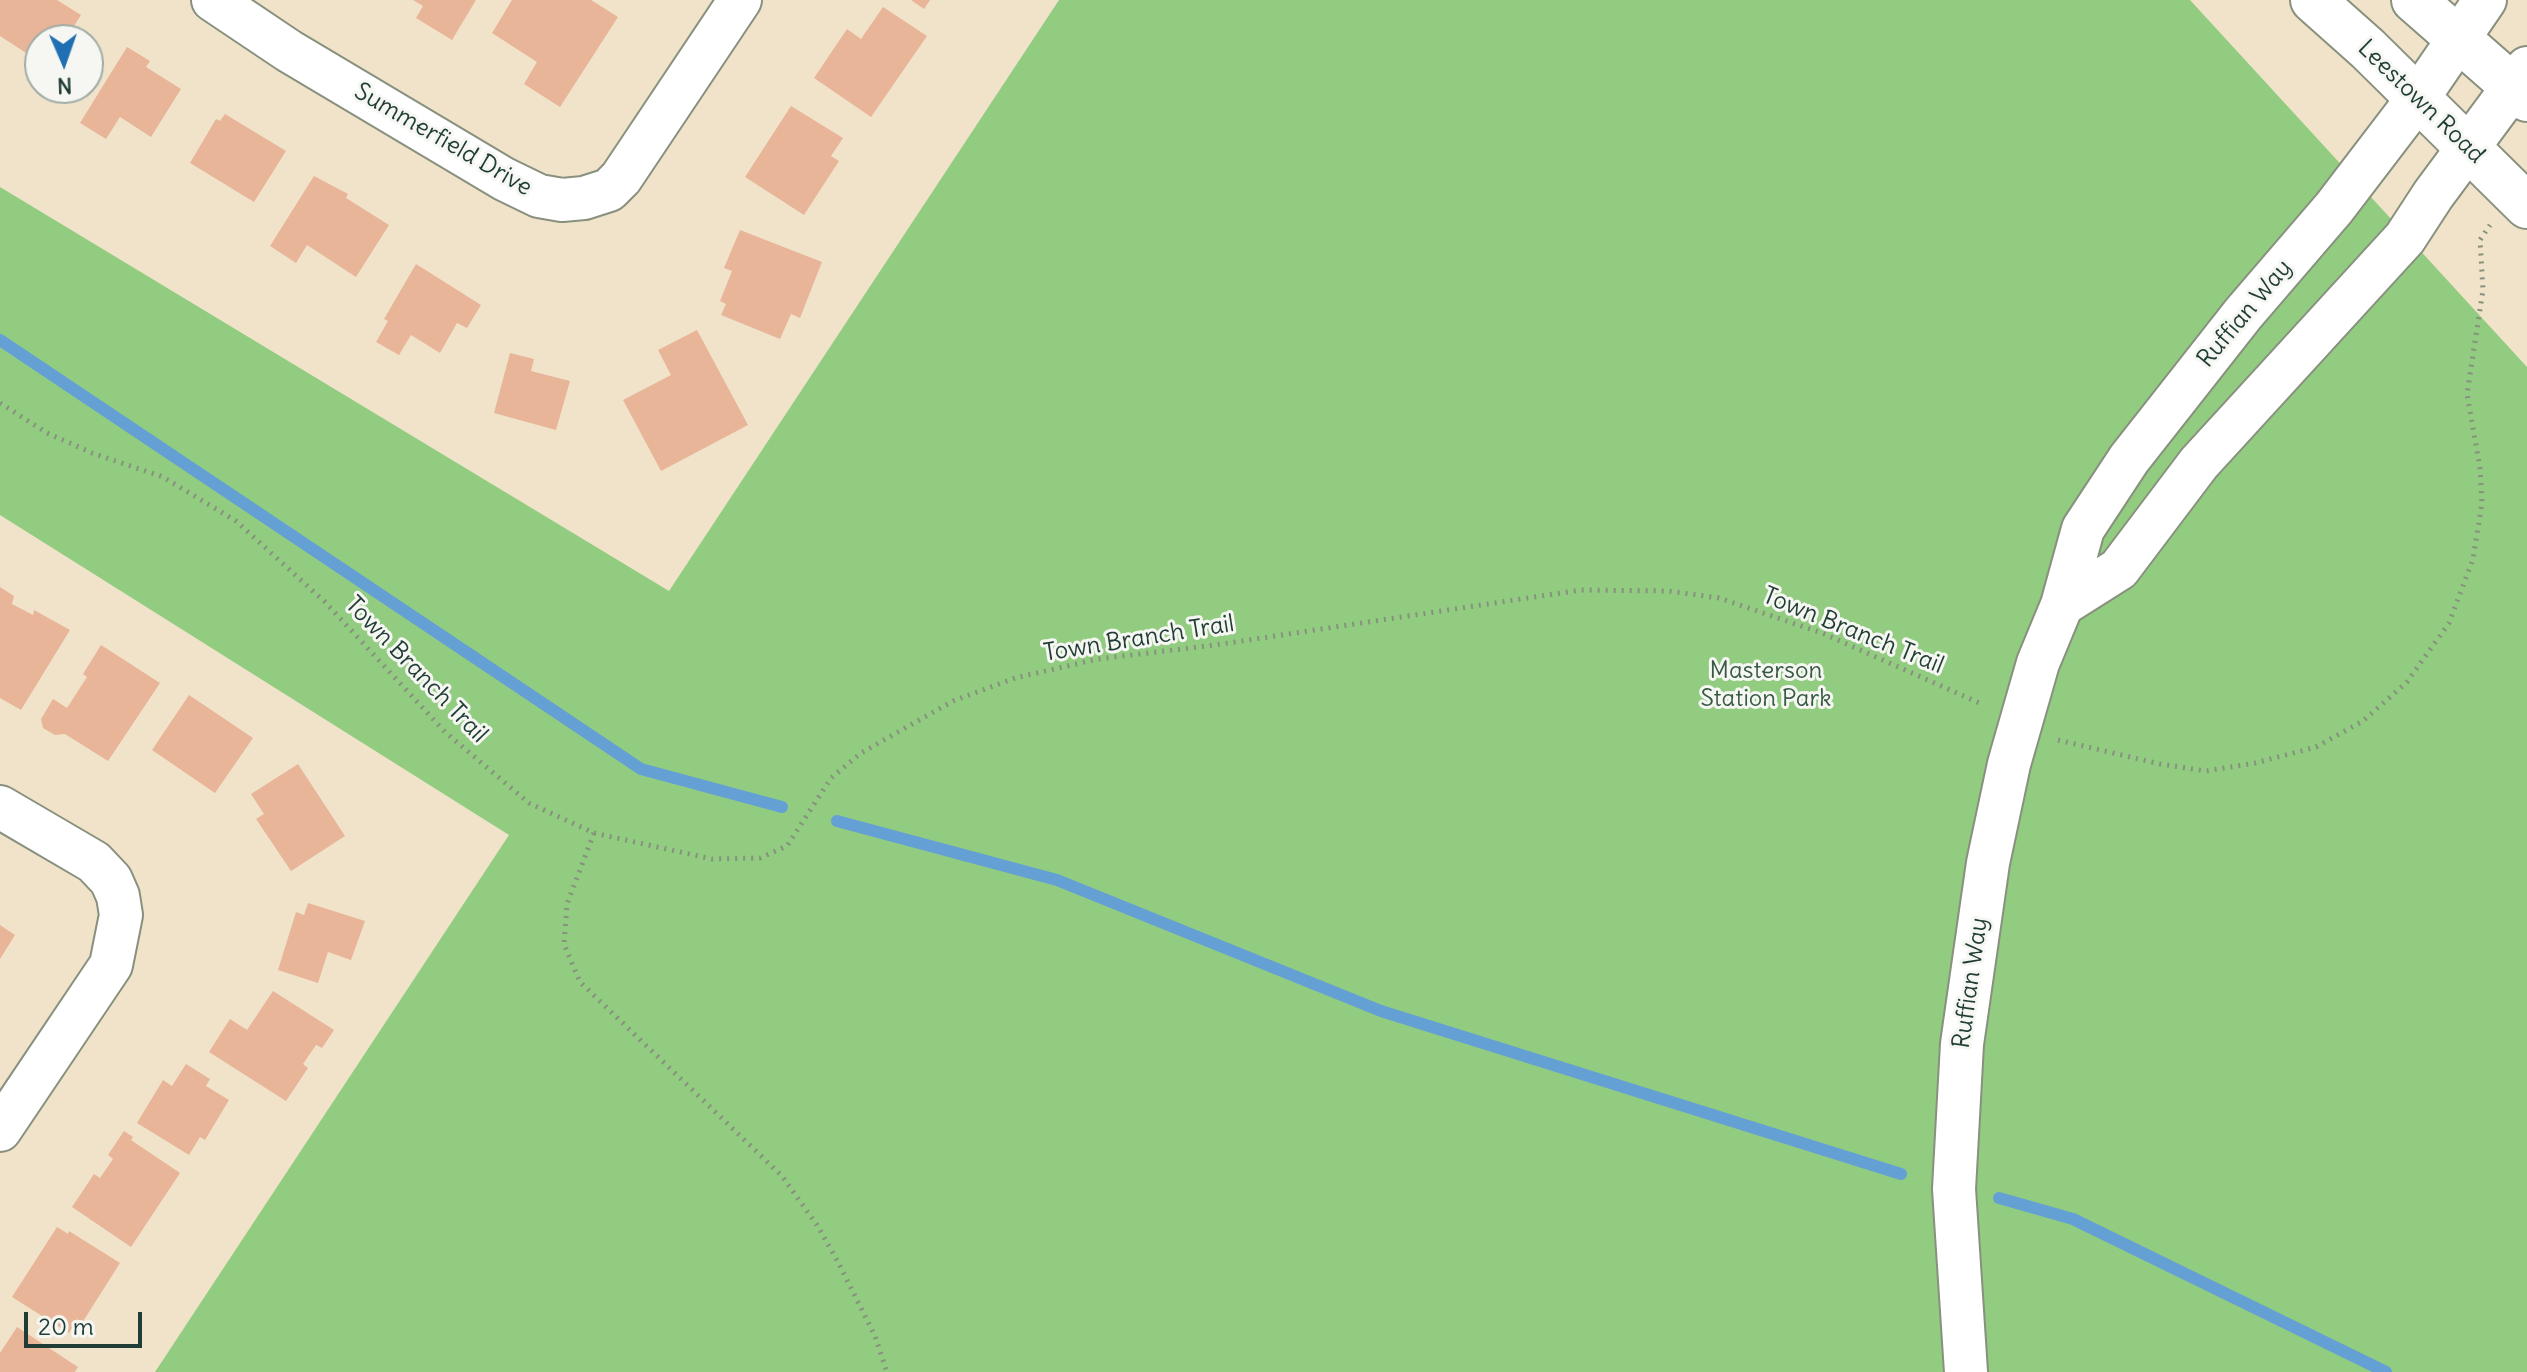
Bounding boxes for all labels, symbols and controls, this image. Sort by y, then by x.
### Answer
north arrow [24,24,104,104]
street label: Leestown Road [2351,34,2491,170]
text: N [57,72,73,100]
street label: Summerfield Drive [349,77,537,203]
street label: Ruffian Way [2192,254,2298,374]
street label: Town Branch Trail [1758,582,1948,680]
street label: Town Branch Trail [339,591,493,749]
street label: Town Branch Trail [1042,610,1236,668]
park label: Masterson Station Park [1701,657,1831,713]
street label: Ruffian Way [1948,916,1994,1050]
scale bar [28,1296,146,1346]
text: 20 m [38,1311,94,1341]

